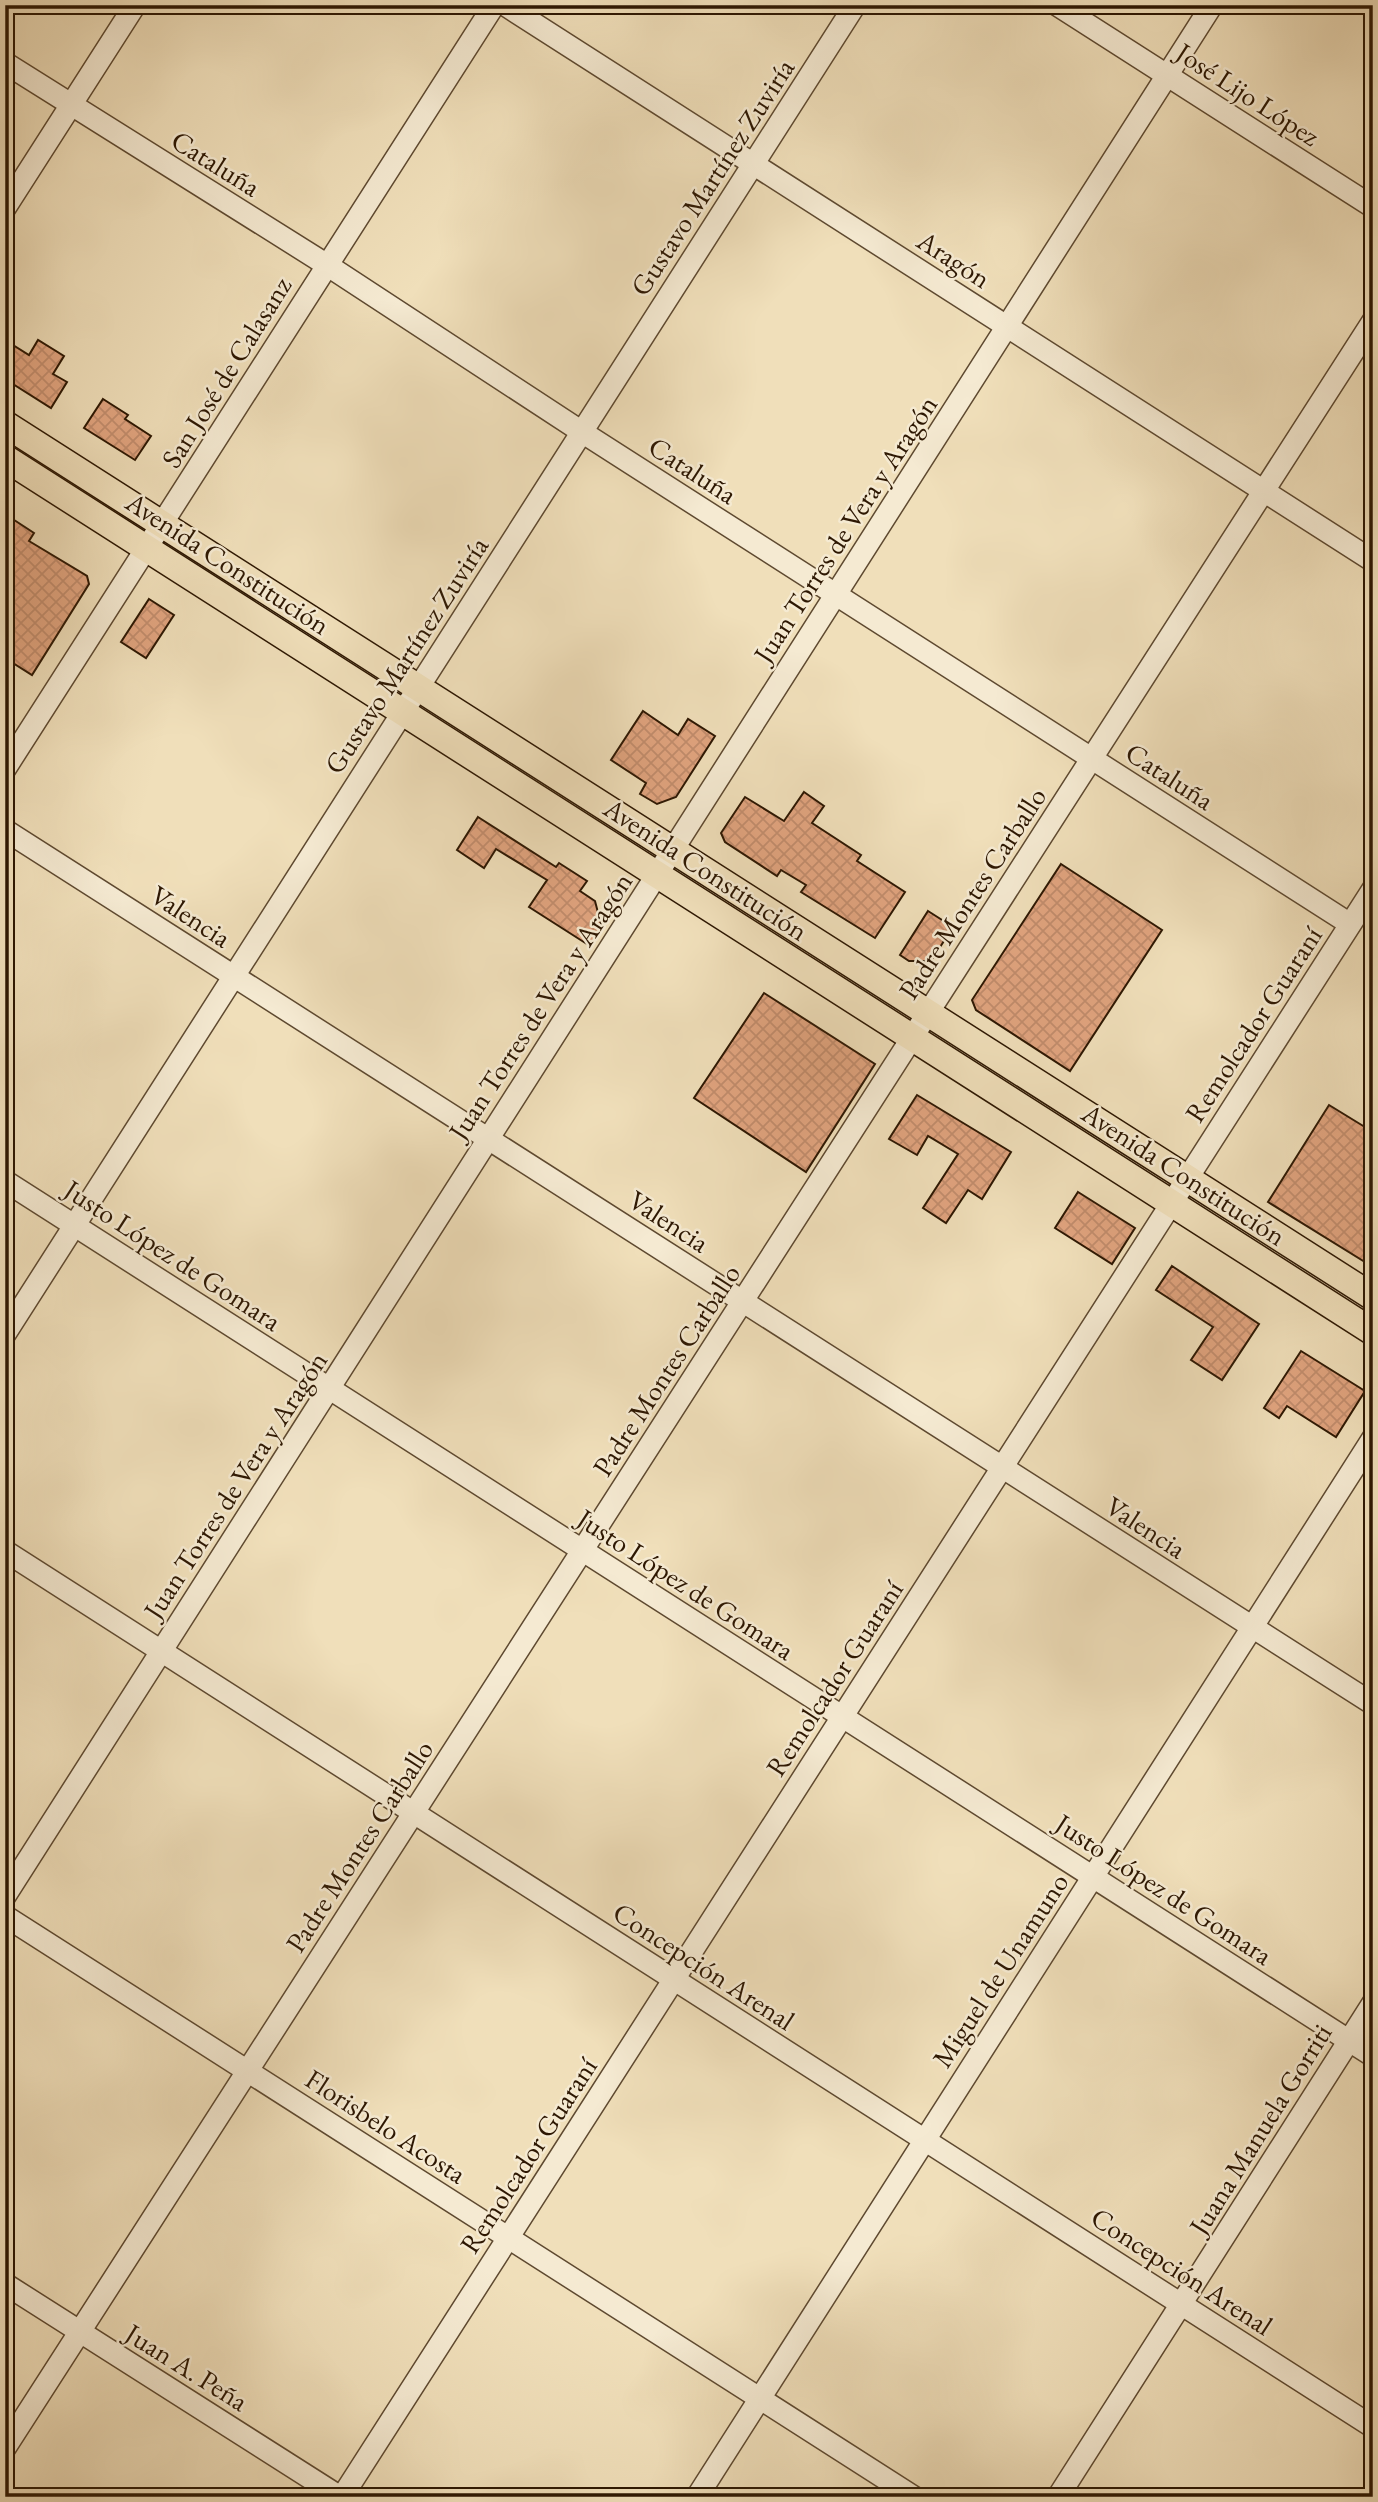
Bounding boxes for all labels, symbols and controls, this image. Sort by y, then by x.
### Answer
street label: José Lijo López [1168,33,1327,154]
street label: Gustavo Martínez Zuviría [622,51,803,302]
street label: Cataluña [165,122,268,205]
street label: Aragón [910,221,998,296]
street label: San José de Calasanz [153,269,299,474]
street label: Juan Torres de Vera y Aragón [744,388,945,671]
street label: Cataluña [642,428,745,512]
street label: Avenida Constitución [118,483,337,643]
street label: Gustavo Martínez Zuviría [316,529,497,780]
street label: Cataluña [1119,734,1222,818]
street label: Padre Montes Carballo [890,780,1054,1006]
street label: Avenida Constitución [596,789,815,949]
street label: Juan Torres de Vera y Aragón [439,865,640,1148]
street label: Valencia [144,877,239,956]
street label: Remolcador Guaraní [1176,919,1330,1129]
street label: Avenida Constitución [1074,1094,1293,1254]
street label: Justo López de Gomara [56,1170,289,1339]
street label: Valencia [622,1182,717,1261]
street label: Padre Montes Carballo [584,1257,748,1483]
street label: Juan Torres de Vera y Aragón [134,1344,335,1627]
street label: Valencia [1099,1488,1194,1567]
street label: Justo López de Gomara [569,1499,802,1668]
street label: Remolcador Guaraní [757,1573,911,1783]
street label: Padre Montes Carballo [277,1733,441,1959]
street label: Justo López de Gomara [1047,1804,1280,1973]
street label: Miguel de Unamuno [924,1866,1076,2074]
street label: Concepción Arenal [606,1894,802,2038]
street label: Juana Manuela Gorriti [1179,2017,1340,2243]
street label: Remolcador Guaraní [451,2050,605,2260]
street label: Florisbelo Acosta [299,2061,474,2192]
street label: Concepción Arenal [1084,2199,1280,2343]
street label: Juan A. Peña [117,2314,256,2419]

